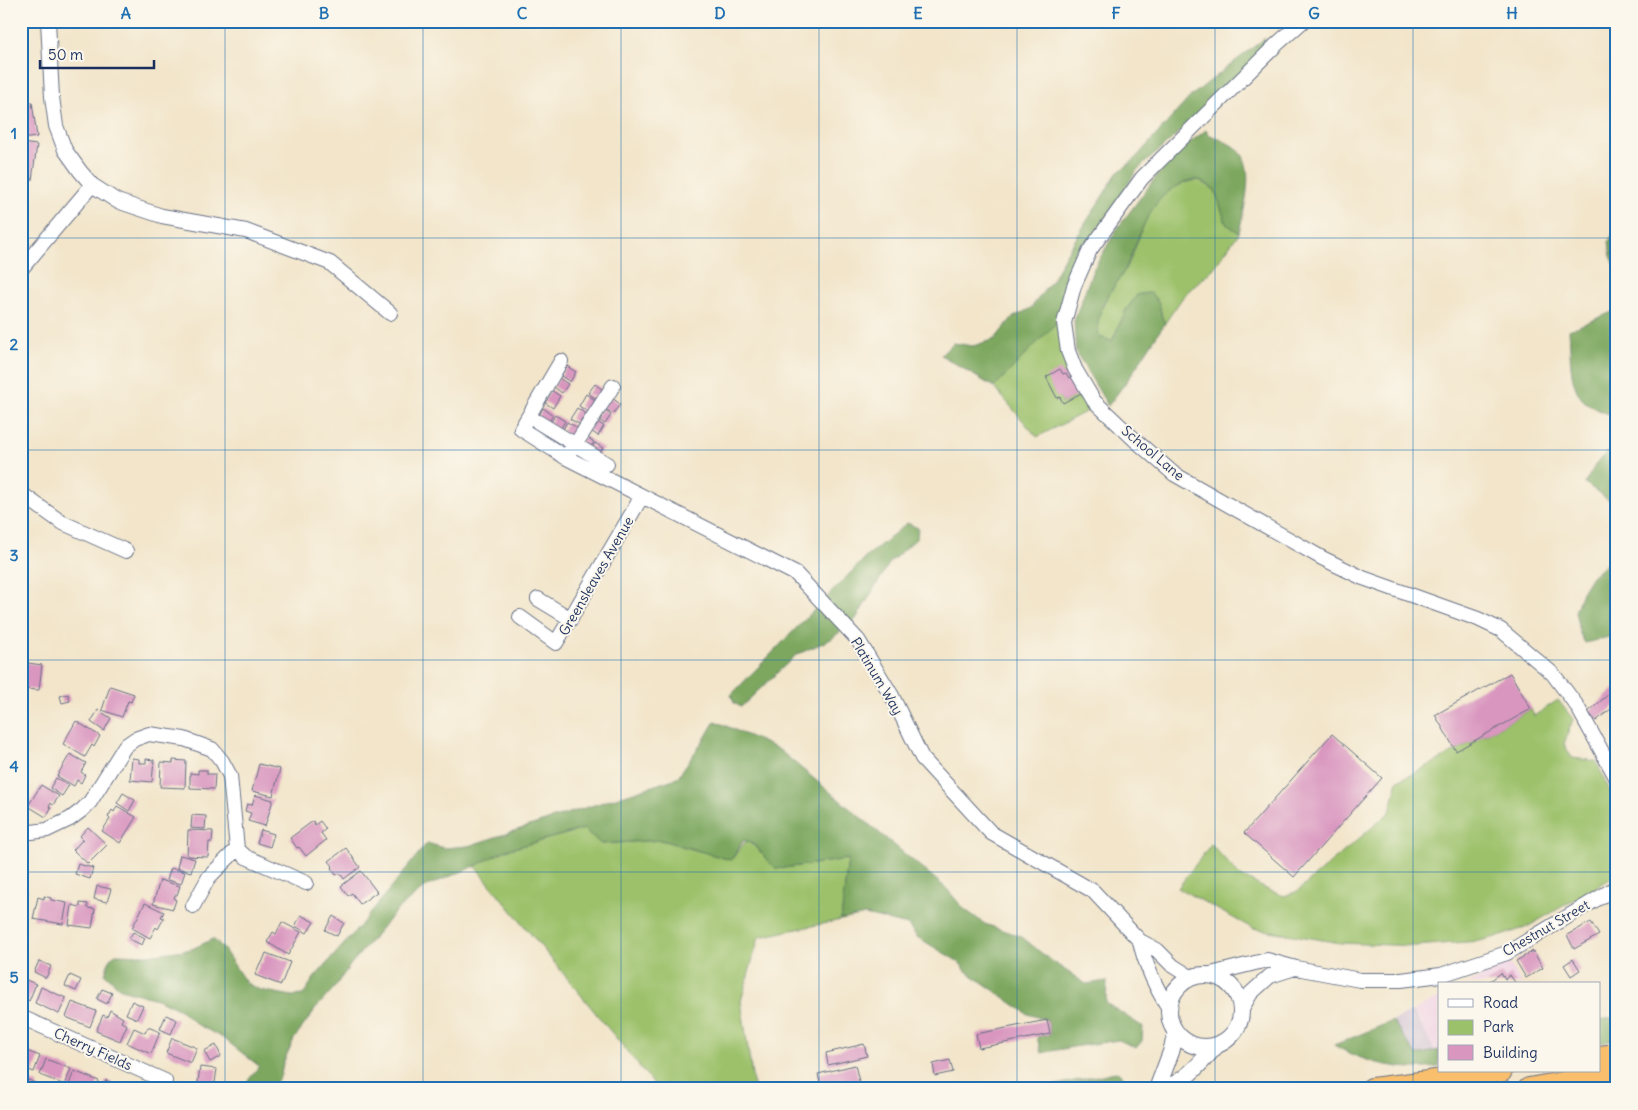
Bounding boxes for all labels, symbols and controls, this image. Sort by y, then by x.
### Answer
text: A [121,3,131,23]
text: B [319,3,330,23]
text: C [517,3,528,23]
text: D [714,3,726,23]
text: E [913,3,923,23]
text: F [1111,3,1121,23]
text: G [1308,3,1320,23]
text: H [1506,3,1518,23]
scale bar [40,38,154,70]
text: 50 m [48,45,83,64]
text: 1 [11,123,17,143]
text: 2 [10,334,19,354]
street label: School Lane [1118,422,1188,484]
street label: Greensleaves Avenue [555,513,637,639]
text: 3 [9,545,19,565]
street label: Platinum Way [847,634,907,718]
text: 4 [9,756,19,776]
street label: Chestnut Street [1499,896,1593,960]
text: 5 [9,967,19,987]
legend [1438,982,1600,1072]
text: Road [1483,993,1518,1012]
text: Park [1483,1017,1514,1036]
street label: Cherry Fields [51,1024,135,1074]
text: Building [1483,1043,1538,1062]

